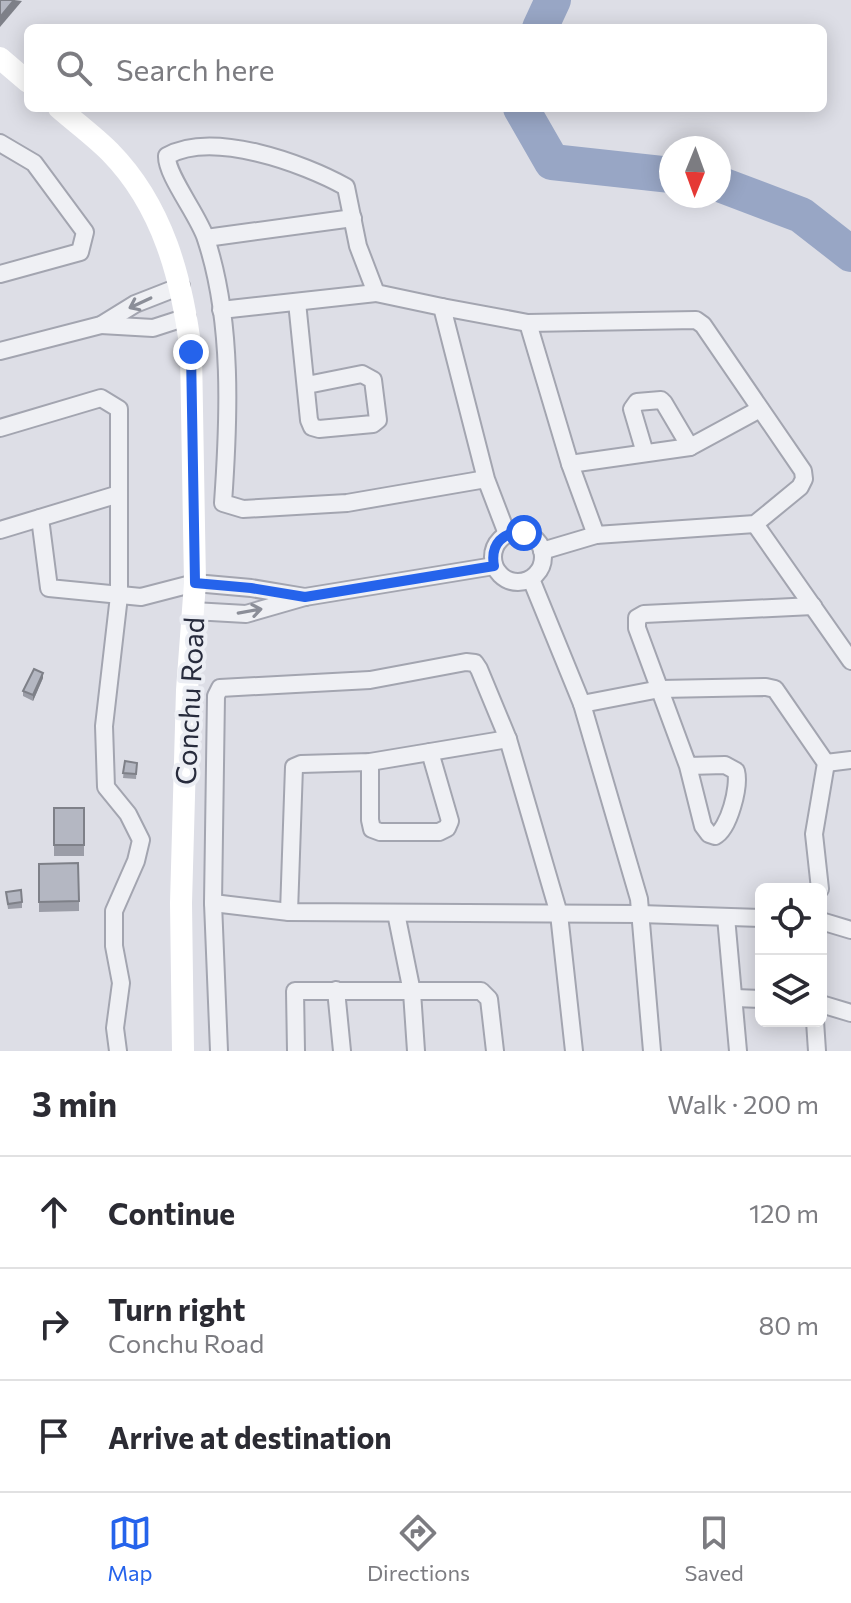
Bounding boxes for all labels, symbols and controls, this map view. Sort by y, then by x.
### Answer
search box [24,24,827,112]
icon: search [52,46,96,90]
text: Search here [116,50,275,87]
north arrow [659,136,731,208]
one-way arrow [128,296,152,311]
route end [173,334,209,370]
route start [506,515,542,551]
one-way arrow [236,603,262,618]
street label: Conchu Road [168,616,210,786]
map controls [755,883,827,1027]
button: locate [755,883,827,955]
button: layers [755,955,827,1027]
text: 3 min [32,1082,117,1124]
text: Walk · 200 m [668,1088,819,1119]
icon: ahead [32,1190,76,1234]
text: Continue [108,1194,235,1231]
text: 120 m [749,1197,819,1228]
text: Turn right [108,1290,245,1327]
icon: right [32,1302,76,1346]
text: 80 m [759,1309,819,1340]
text: Conchu Road [108,1327,264,1358]
icon: arrive [32,1414,76,1458]
text: Arrive at destination [108,1418,392,1455]
tab: Map [107,1511,153,1586]
tab: Directions [367,1511,470,1586]
tab: Saved [684,1511,744,1586]

